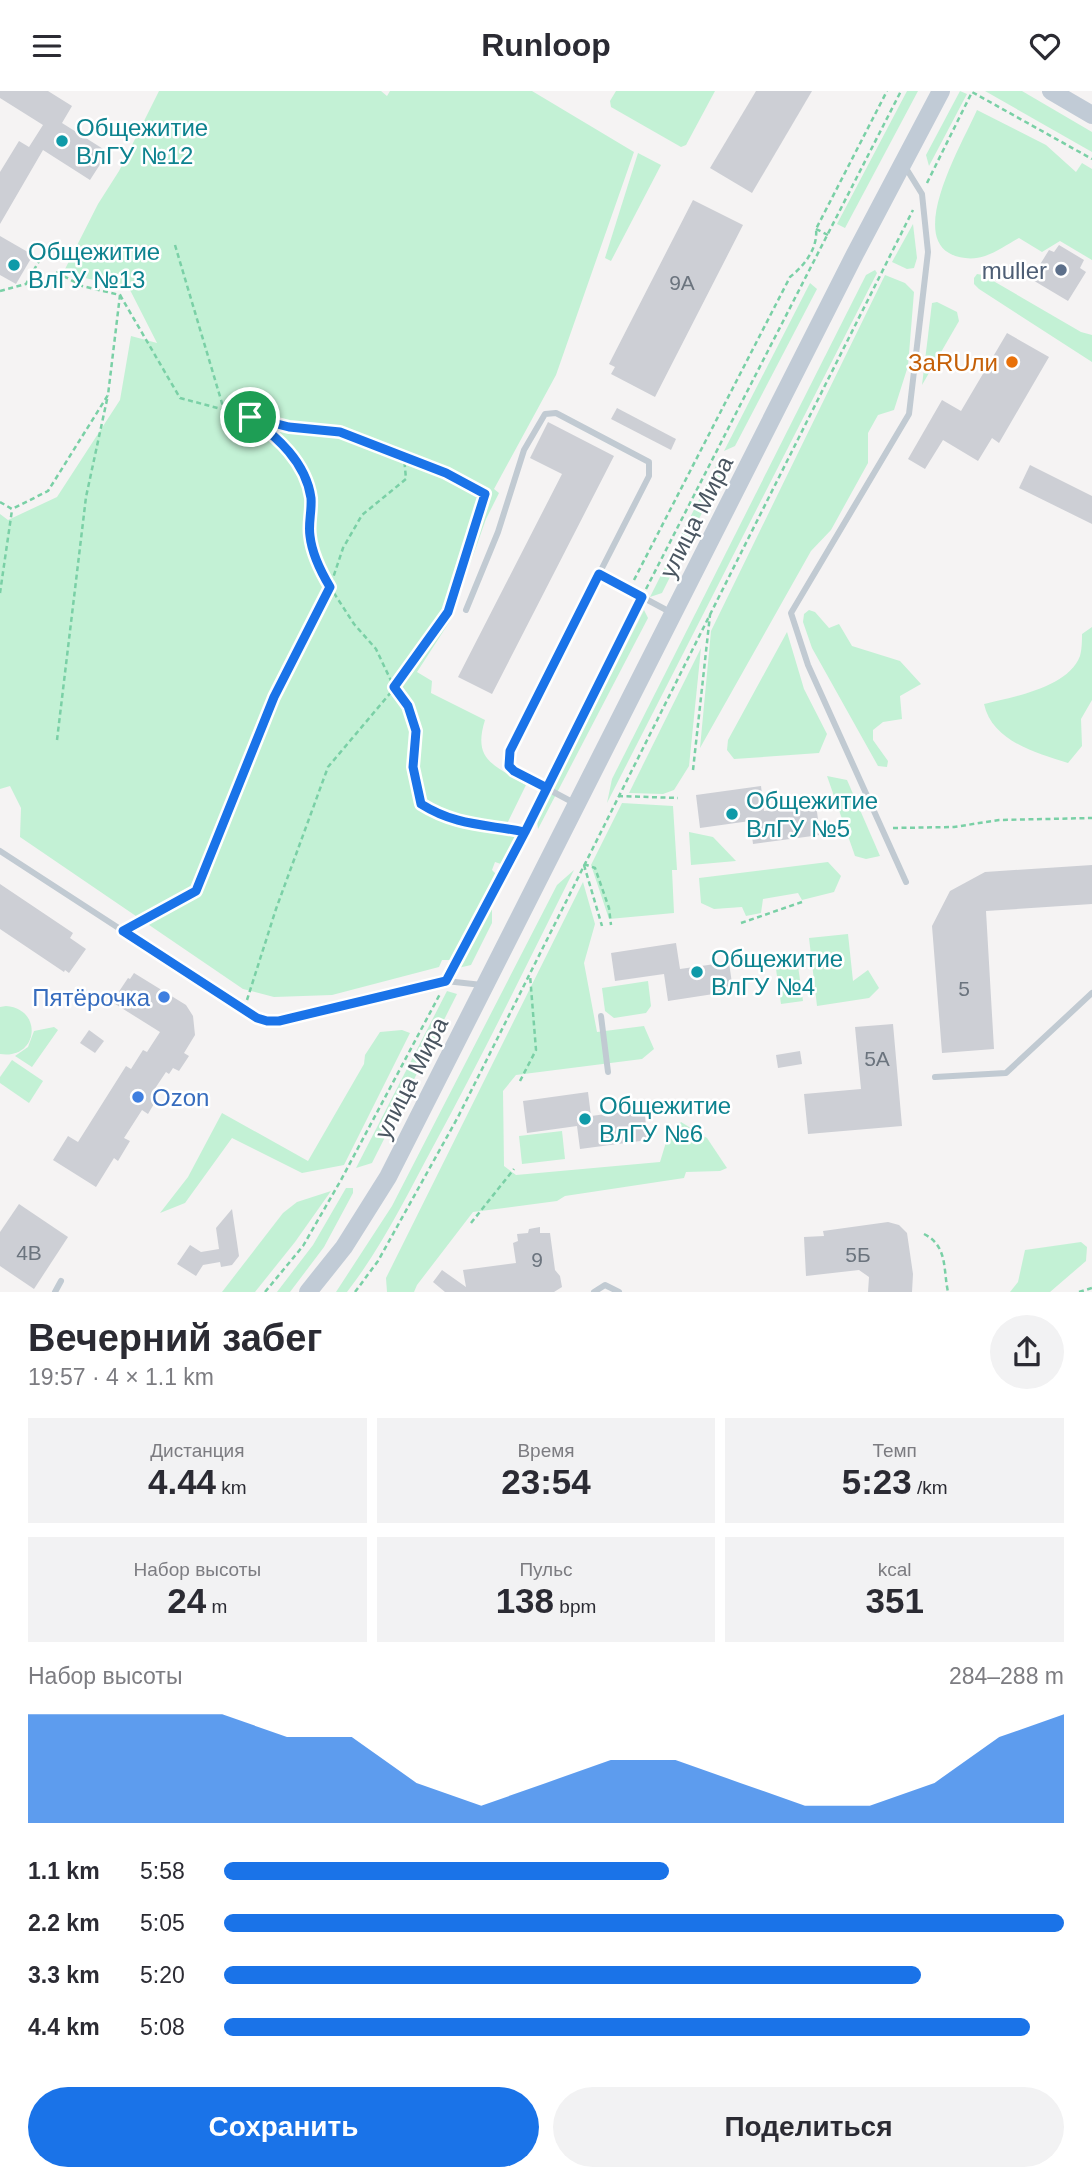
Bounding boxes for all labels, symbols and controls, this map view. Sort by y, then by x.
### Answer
icon: menu [28,27,66,65]
text: Runloop [481,27,611,63]
icon: heart [1026,27,1064,65]
place label: Общежитие ВлГУ №12 [76,114,208,169]
marker: Общежитие ВлГУ №12 [54,133,70,149]
place label: Общежитие ВлГУ №13 [28,238,160,293]
marker: Общежитие ВлГУ №13 [6,257,22,273]
place label: muller [982,257,1047,284]
marker: muller [1053,262,1069,278]
house number: 9А [669,271,695,294]
place label: ЗаRUли [908,349,998,376]
marker: ЗаRUли [1004,354,1020,370]
pin [220,387,280,447]
icon: arrive [231,398,269,436]
street label: улица Мира [654,451,738,582]
place label: Общежитие ВлГУ №5 [746,787,878,842]
marker: Общежитие ВлГУ №5 [724,806,740,822]
place label: Общежитие ВлГУ №4 [711,945,843,1000]
marker: Общежитие ВлГУ №4 [689,964,705,980]
house number: 5 [958,977,970,1000]
place label: Пятёрочка [32,984,151,1011]
marker: Пятёрочка [156,989,172,1005]
street label: улица Мира [369,1012,453,1143]
house number: 5А [864,1047,890,1070]
place label: Ozon [152,1084,209,1111]
marker: Ozon [130,1089,146,1105]
place label: Общежитие ВлГУ №6 [599,1092,731,1147]
marker: Общежитие ВлГУ №6 [577,1111,593,1127]
house number: 4В [16,1241,42,1264]
house number: 5Б [845,1243,871,1266]
house number: 9 [531,1248,543,1271]
button: share [990,1315,1064,1389]
text: Вечерний забег [28,1317,322,1359]
text: 19:57 · 4 × 1.1 km [28,1364,214,1390]
text: Дистанция [150,1440,244,1461]
text: Время [517,1440,575,1461]
text: Темп [872,1440,917,1461]
text: 4.44 [148,1462,216,1501]
text: 23:54 [501,1462,591,1501]
text: 5:23 [842,1462,912,1501]
text: km [216,1477,247,1498]
text: /km [912,1477,948,1498]
text: Набор высоты [134,1559,261,1580]
text: Пульс [519,1559,573,1580]
text: kcal [878,1559,912,1580]
text: 24 [167,1581,206,1620]
text: 138 [496,1581,554,1620]
text: 351 [865,1581,924,1620]
text: m [206,1596,227,1617]
text: bpm [554,1596,596,1617]
text: Набор высоты [28,1663,182,1689]
text: 284–288 m [949,1663,1064,1689]
text: 1.1 km [28,1858,100,1884]
text: 5:58 [140,1858,185,1884]
text: 2.2 km [28,1910,100,1936]
text: 5:05 [140,1910,185,1936]
text: 3.3 km [28,1962,100,1988]
text: 5:20 [140,1962,185,1988]
text: 4.4 km [28,2014,100,2040]
text: 5:08 [140,2014,185,2040]
button: Сохранить [28,2087,539,2167]
button: Поделиться [553,2087,1064,2167]

